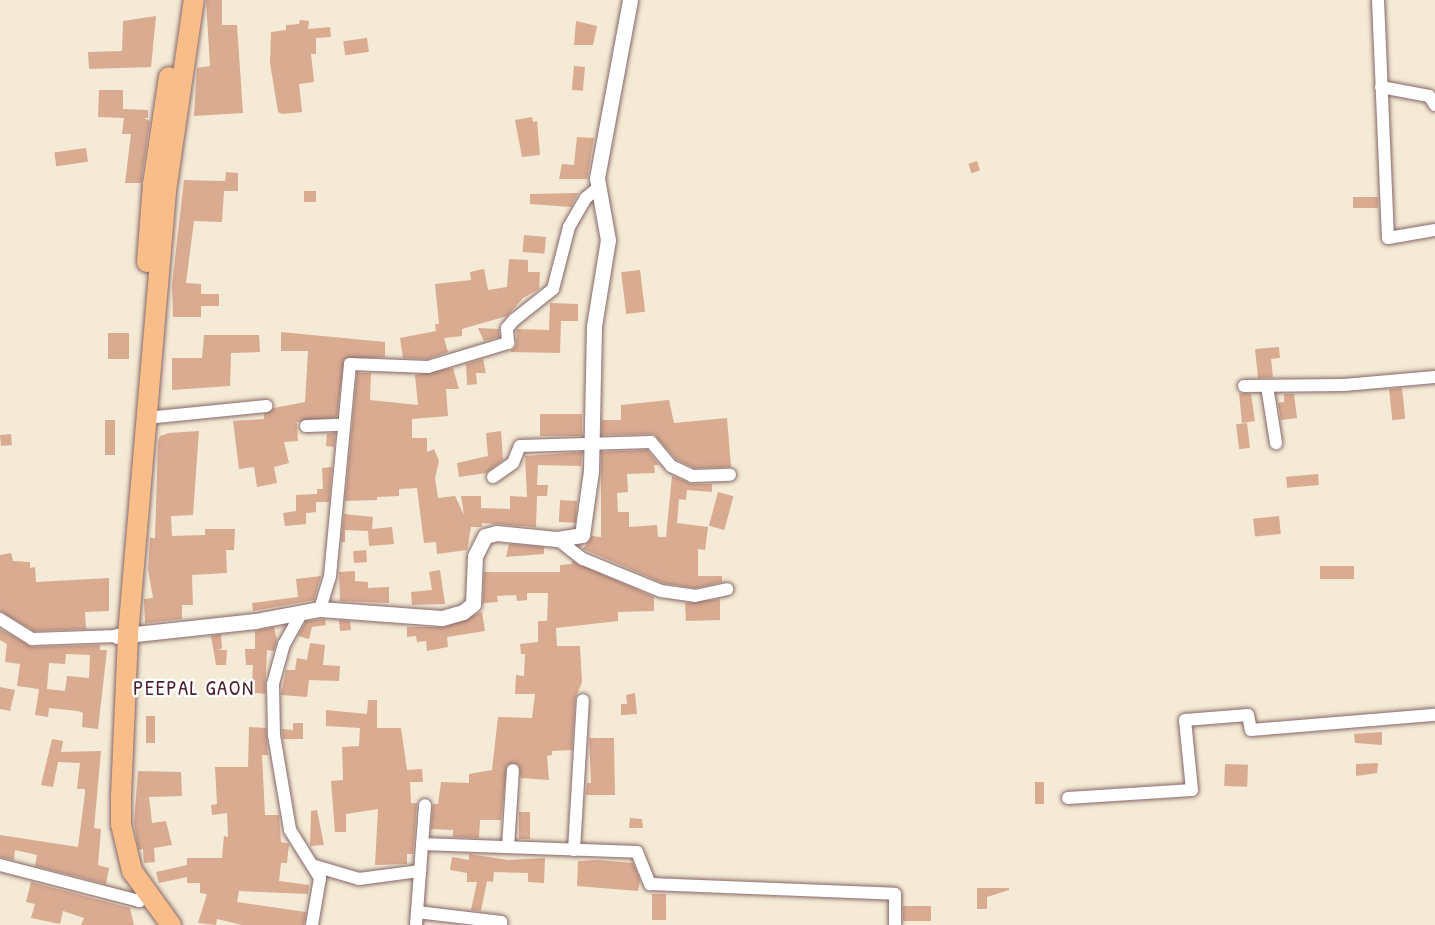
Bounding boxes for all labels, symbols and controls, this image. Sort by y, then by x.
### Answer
district label: PEEPAL GAON [133,675,255,701]

